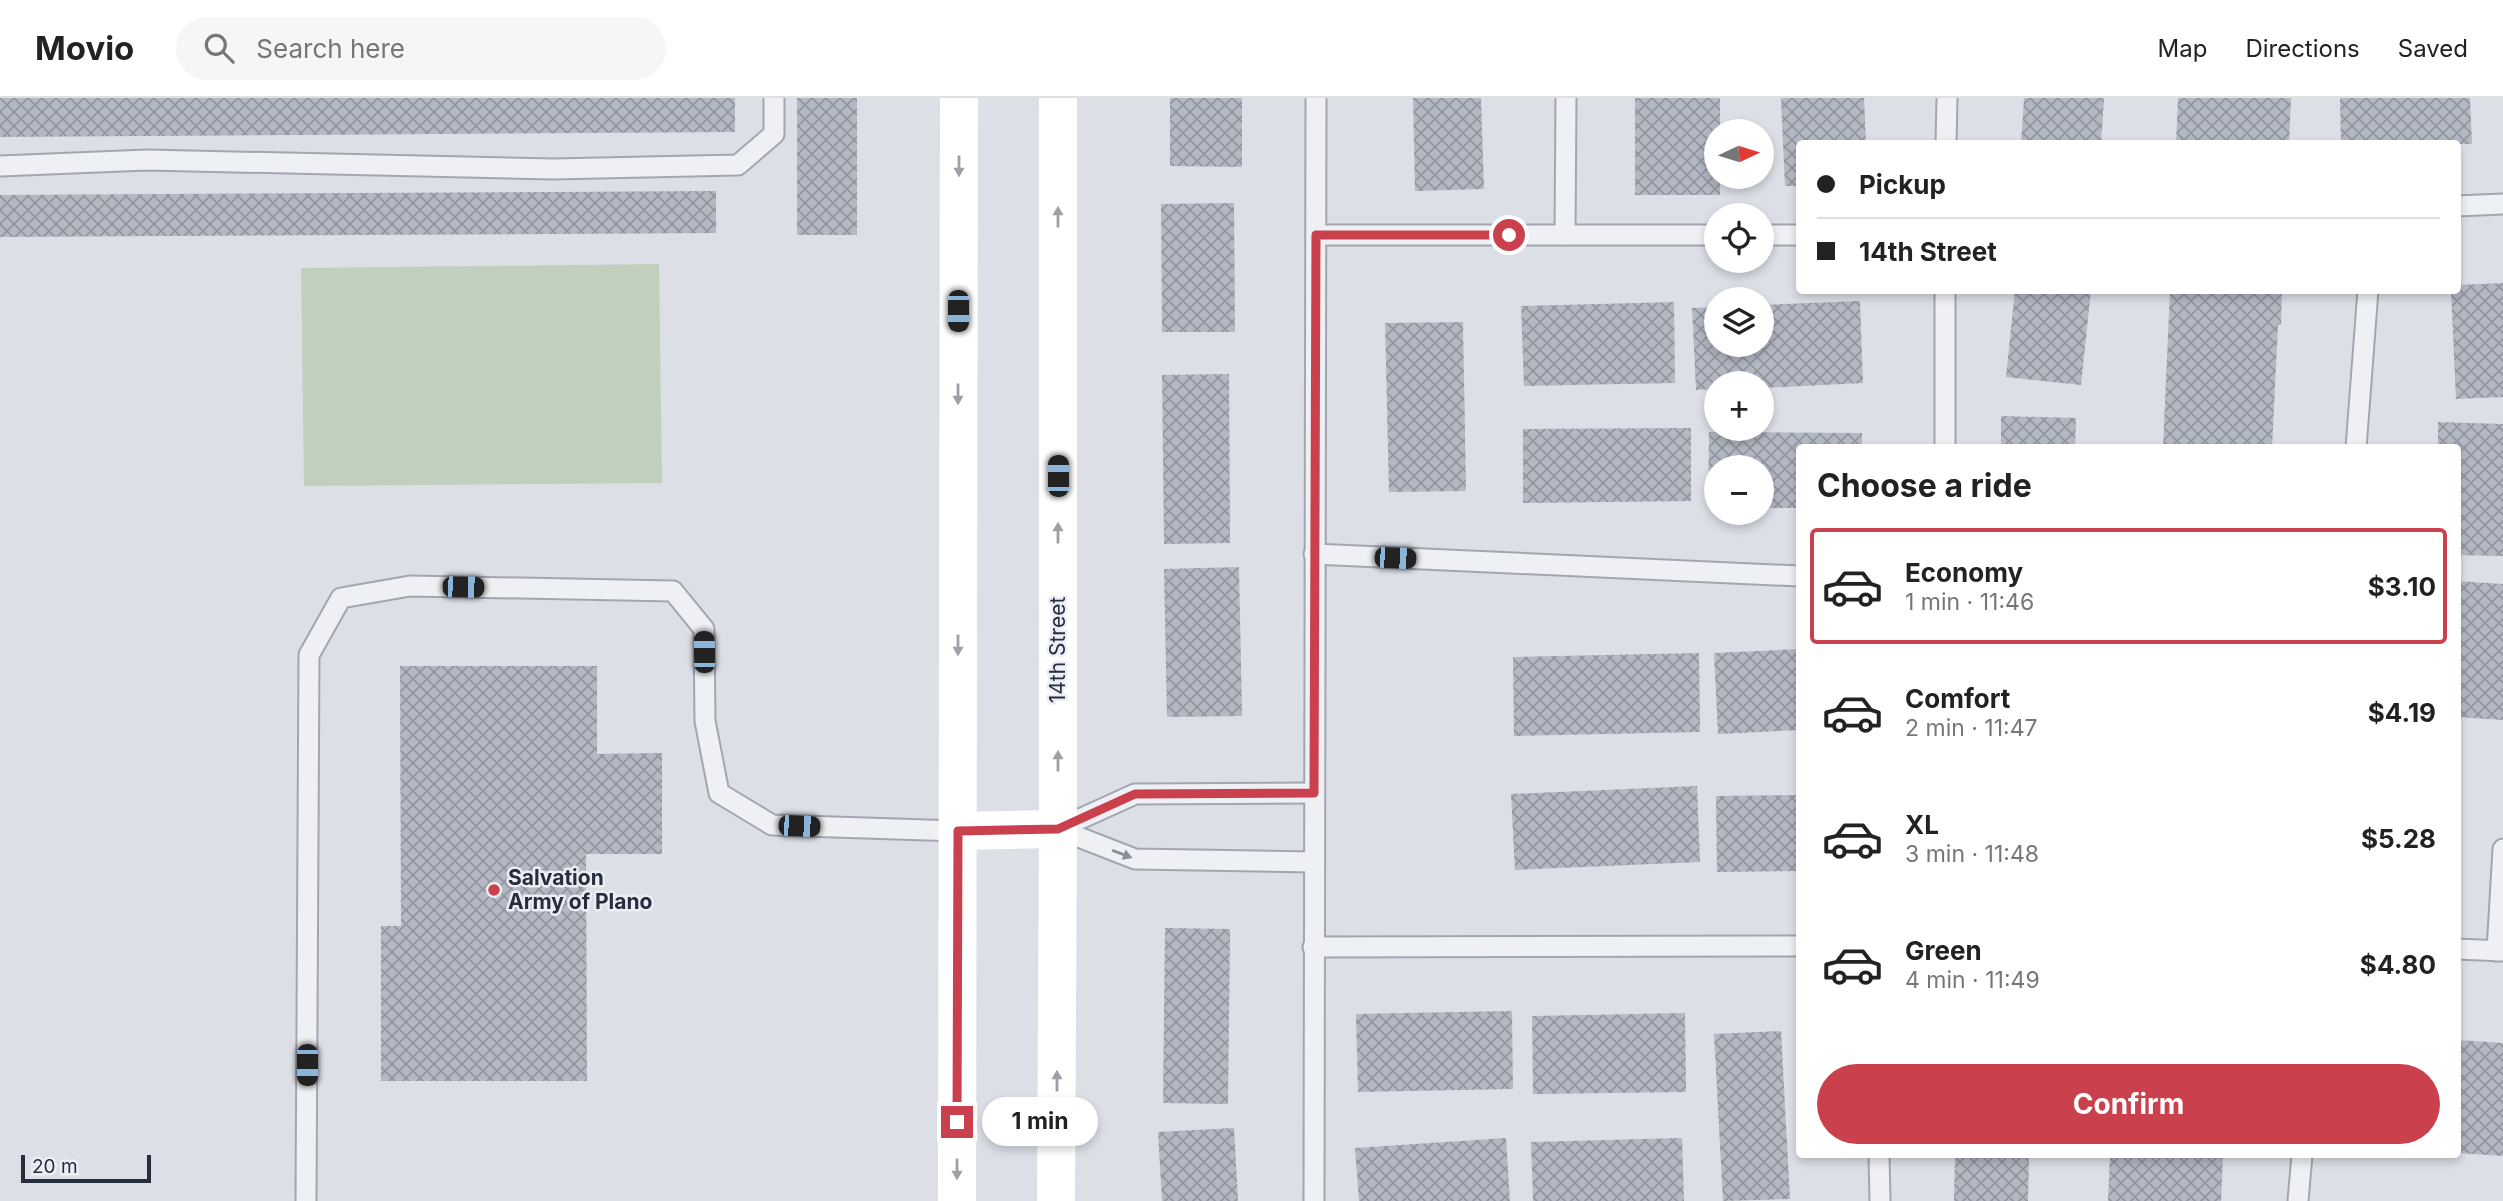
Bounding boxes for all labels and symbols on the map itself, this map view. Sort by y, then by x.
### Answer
north arrow [1704,119,1774,189]
one-way arrow [953,155,965,177]
one-way arrow [1052,206,1064,228]
route start [1493,219,1525,251]
car [948,290,969,332]
one-way arrow [952,383,964,405]
car [1048,455,1069,497]
one-way arrow [1052,522,1064,544]
car [1374,547,1417,569]
car [442,576,485,598]
street label: 14th Street [1045,597,1070,703]
car [694,631,715,673]
one-way arrow [952,634,964,656]
one-way arrow [1052,750,1064,772]
car [778,815,821,837]
one-way arrow [1112,848,1133,859]
place label: Salvation Army of Plano [508,865,653,914]
marker: Salvation Army of Plano [486,882,502,898]
car [297,1044,318,1086]
one-way arrow [1051,1070,1062,1092]
callout: 1 min [982,1098,1097,1146]
route end [941,1106,973,1138]
scale bar [21,1152,150,1184]
one-way arrow [951,1158,963,1180]

